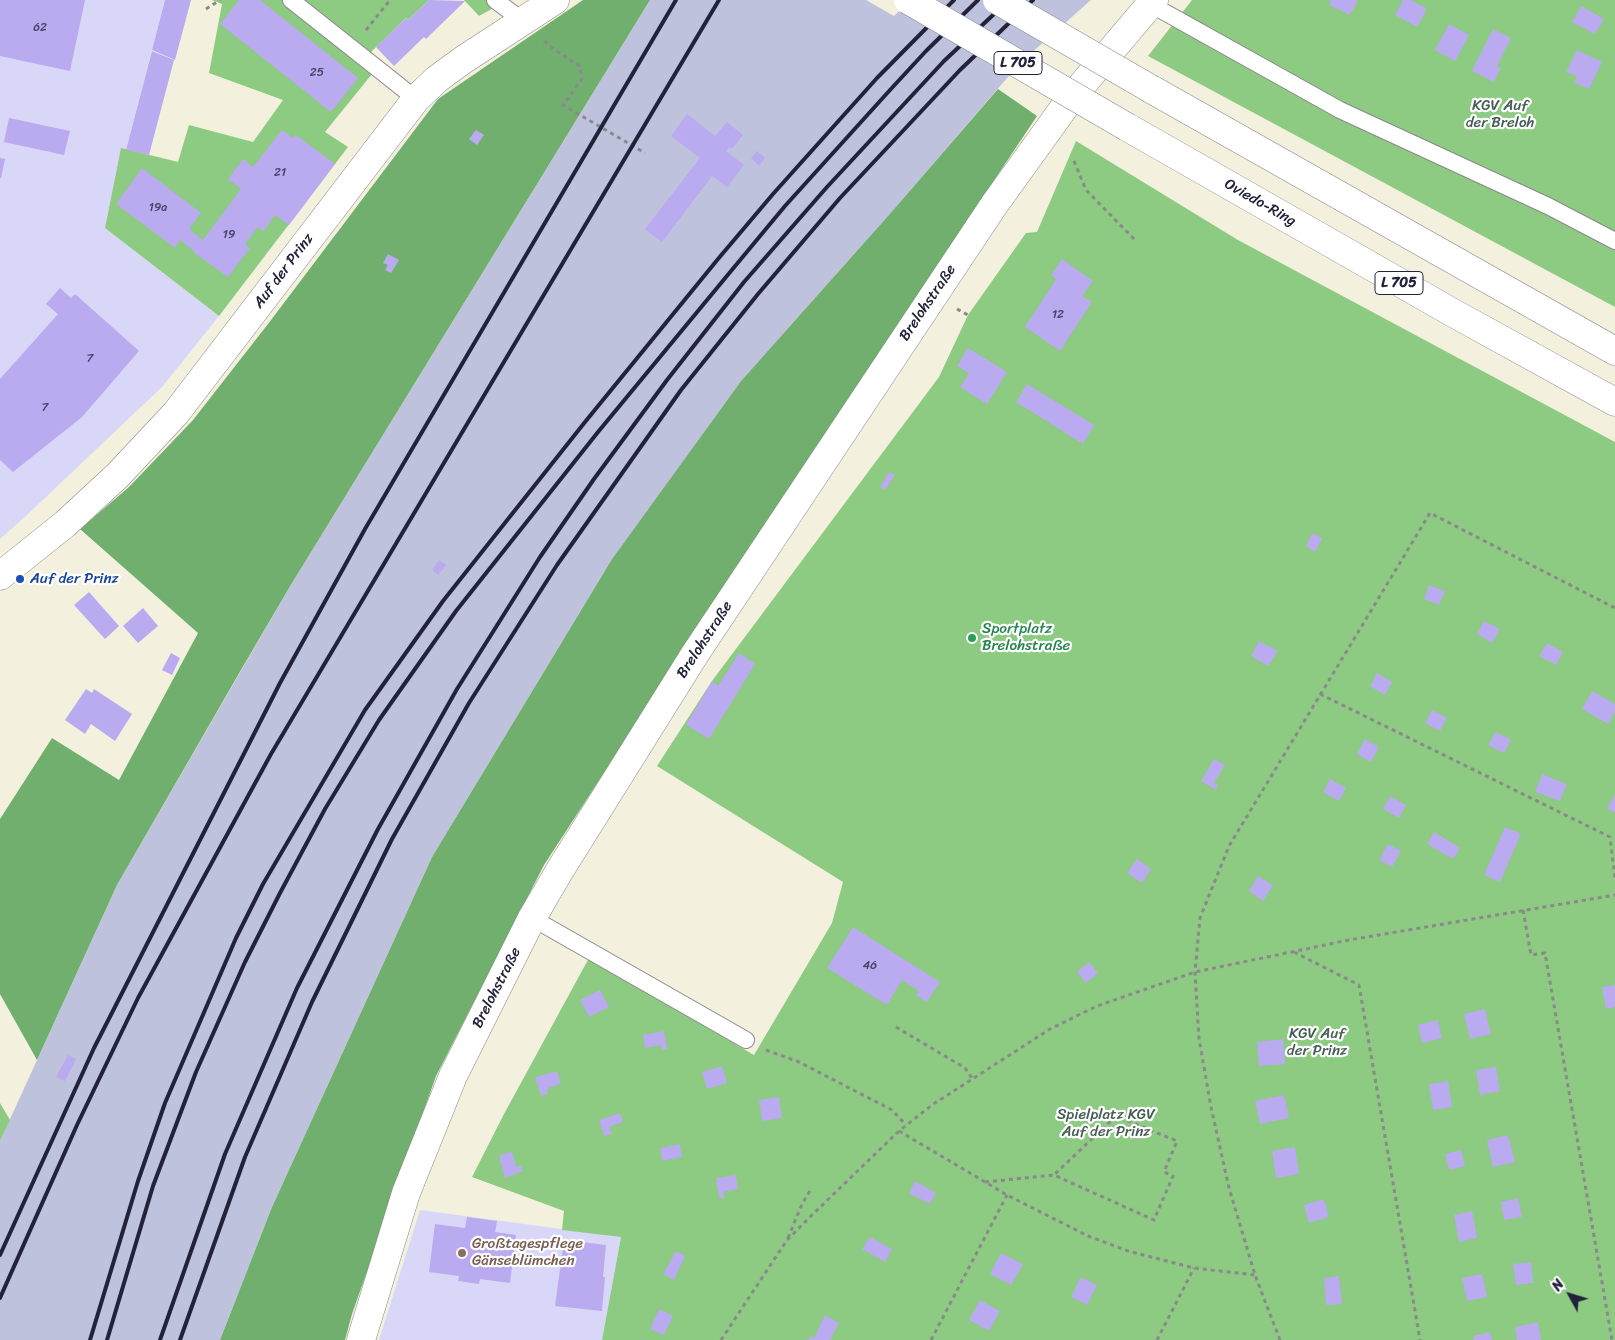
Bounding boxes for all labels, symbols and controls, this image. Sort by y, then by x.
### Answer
house number: 62 [33,21,47,35]
road number: L 705 [994,52,1042,74]
house number: 25 [310,66,324,80]
park label: KGV Auf der Breloh [1466,97,1534,132]
house number: 21 [274,166,286,180]
street label: Oviedo-Ring [1221,175,1299,231]
house number: 19a [149,201,167,215]
house number: 19 [223,228,235,242]
street label: Auf der Prinz [250,230,318,312]
street label: Brelohstraße [896,261,960,345]
road number: L 705 [1375,272,1423,294]
house number: 12 [1052,308,1064,322]
house number: 7 [87,352,93,366]
house number: 7 [42,401,48,415]
place label: Auf der Prinz [30,570,119,588]
marker: Auf der Prinz [14,573,26,585]
street label: Brelohstraße [673,598,737,682]
place label: Sportplatz Brelohstraße [982,620,1070,655]
marker: Sportplatz Brelohstraße [966,632,978,644]
street label: Brelohstraße [469,945,525,1031]
house number: 46 [863,959,877,973]
park label: KGV Auf der Prinz [1287,1025,1347,1060]
park label: Spielplatz KGV Auf der Prinz [1057,1106,1155,1141]
place label: Großtagespflege Gänseblümchen [472,1235,583,1270]
marker: Großtagespflege Gänseblümchen [456,1247,468,1259]
north arrow [1545,1270,1595,1320]
text: N [1545,1274,1571,1297]

